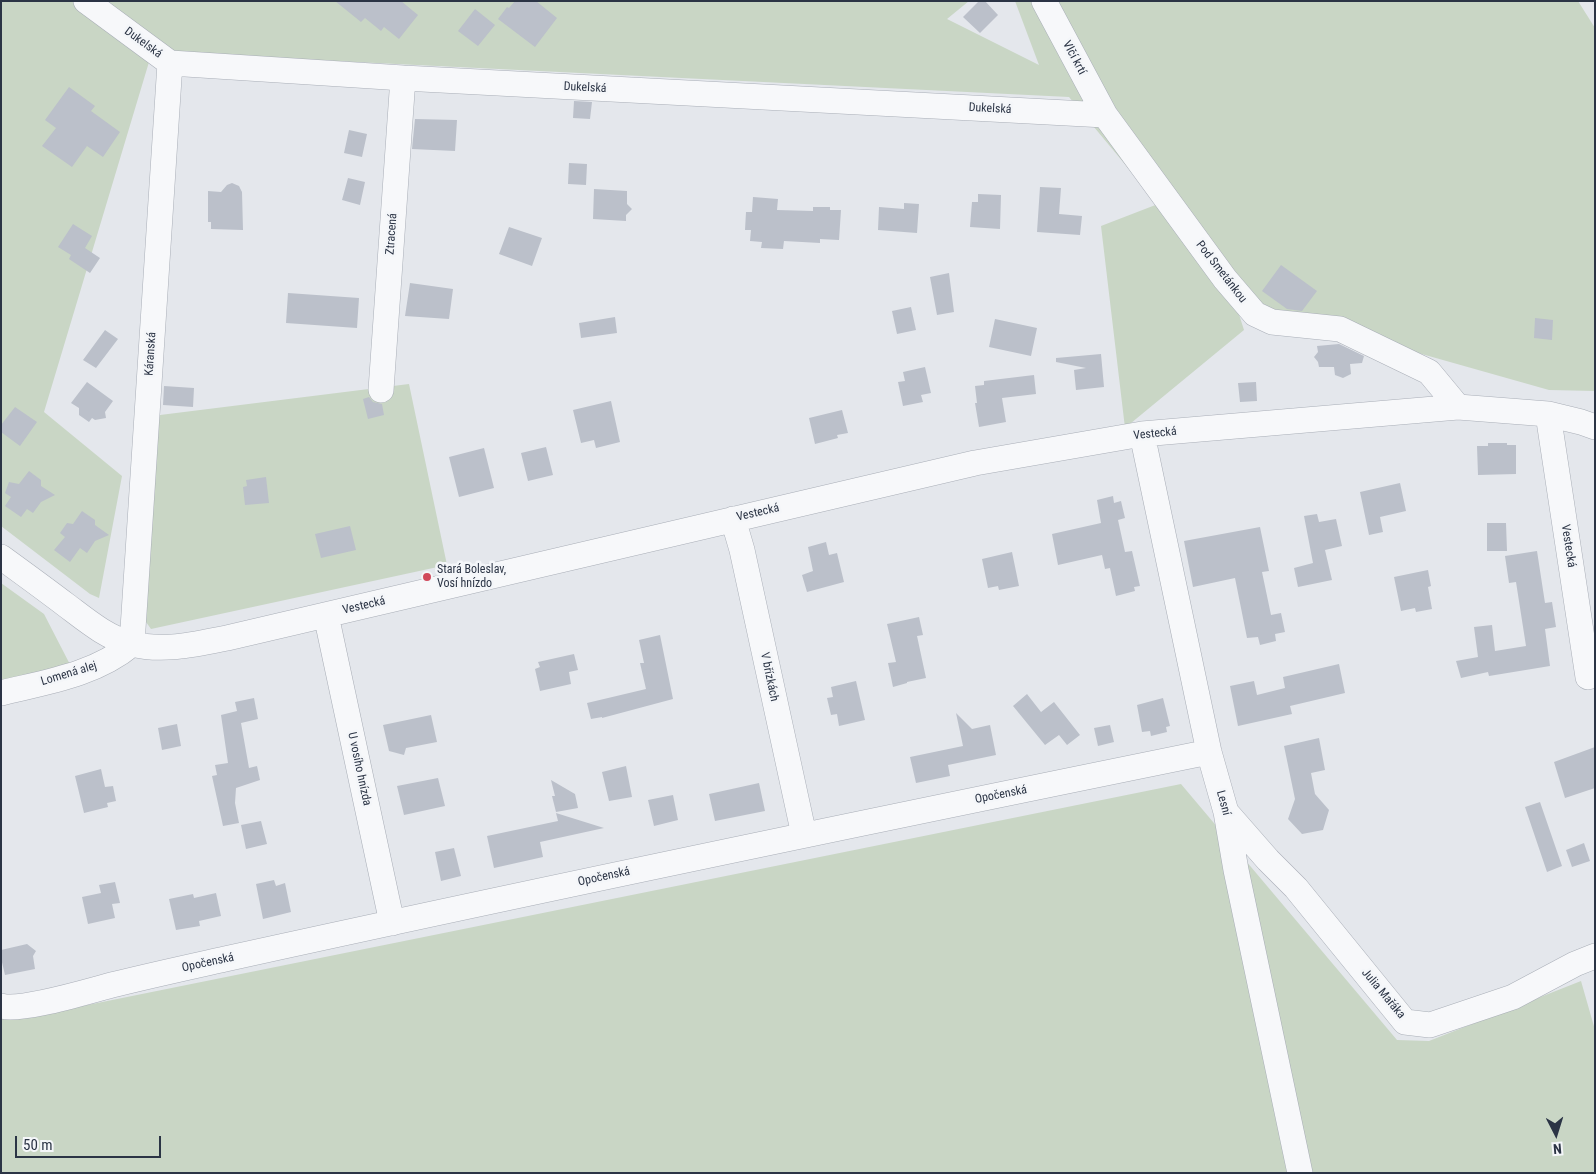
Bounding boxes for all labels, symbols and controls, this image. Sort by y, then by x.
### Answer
street label: Dukelská [121,25,165,61]
street label: Vlčí krtí [1059,39,1089,77]
street label: Dukelská [563,80,607,96]
street label: Dukelská [968,101,1012,117]
street label: Ztracená [383,213,401,255]
street label: Pod Smetánkou [1192,238,1250,306]
street label: Káranská [142,332,160,376]
street label: Vestecká [1133,425,1177,443]
street label: Vestecká [735,501,781,525]
street label: Vestecká [1557,523,1579,569]
place label: Stará Boleslav, Vosí hnízdo [437,563,506,591]
marker: Stará Boleslav, Vosí hnízdo [421,571,433,583]
street label: Vestecká [341,594,387,618]
street label: V břízkách [757,651,781,703]
street label: Lomená alej [39,659,99,689]
street label: U vosího hnízda [344,731,374,807]
street label: Opočenská [974,783,1028,807]
street label: Lesní [1213,789,1233,817]
street label: Opočenská [577,864,631,890]
street label: Opočenská [181,950,235,976]
street label: Julia Mařáka [1358,966,1408,1022]
north arrow [1531,1109,1581,1159]
scale bar [18,1126,164,1158]
text: 50 m [23,1136,53,1154]
text: N [1552,1141,1562,1157]

